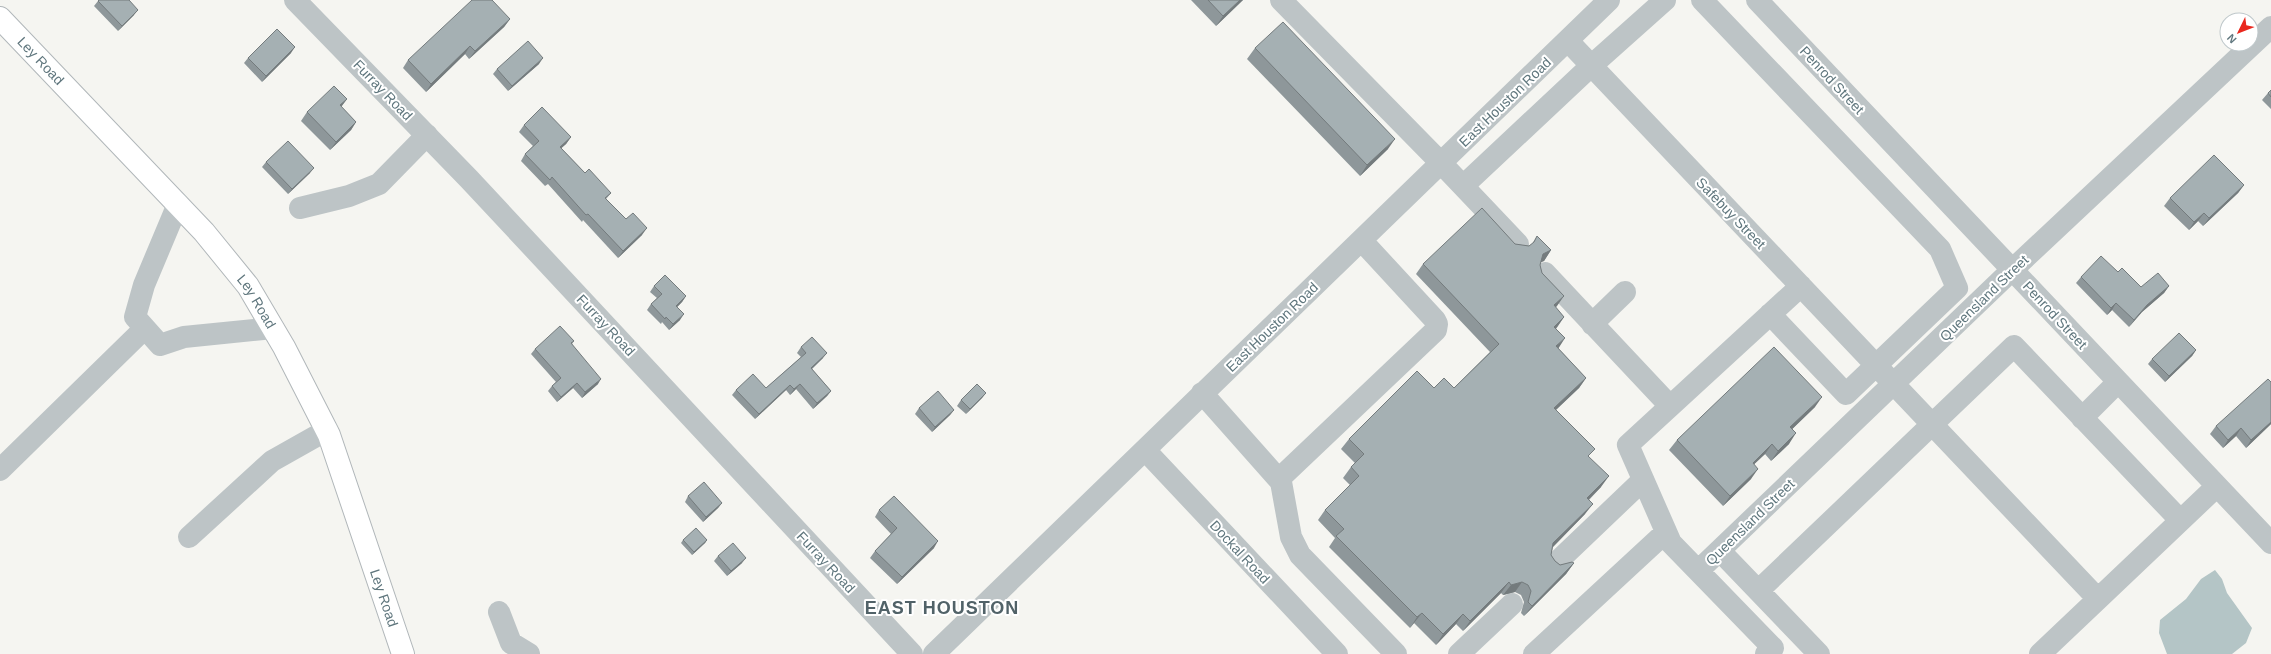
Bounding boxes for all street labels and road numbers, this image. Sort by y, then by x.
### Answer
street label: Ley Road [14,33,67,88]
street label: Penrod Street [1797,43,1867,117]
street label: East Houston Road [1456,54,1554,150]
street label: Furray Road [350,56,416,124]
street label: Safebuy Street [1693,174,1769,252]
street label: Queensland Street [1936,252,2032,344]
street label: Ley Road [234,271,279,331]
street label: Penrod Street [2020,278,2090,352]
street label: East Houston Road [1223,279,1321,375]
street label: Furray Road [574,291,638,359]
street label: Queensland Street [1702,476,1798,568]
street label: Dockal Road [1207,517,1273,587]
street label: Furray Road [794,528,858,596]
street label: Ley Road [367,567,401,629]

